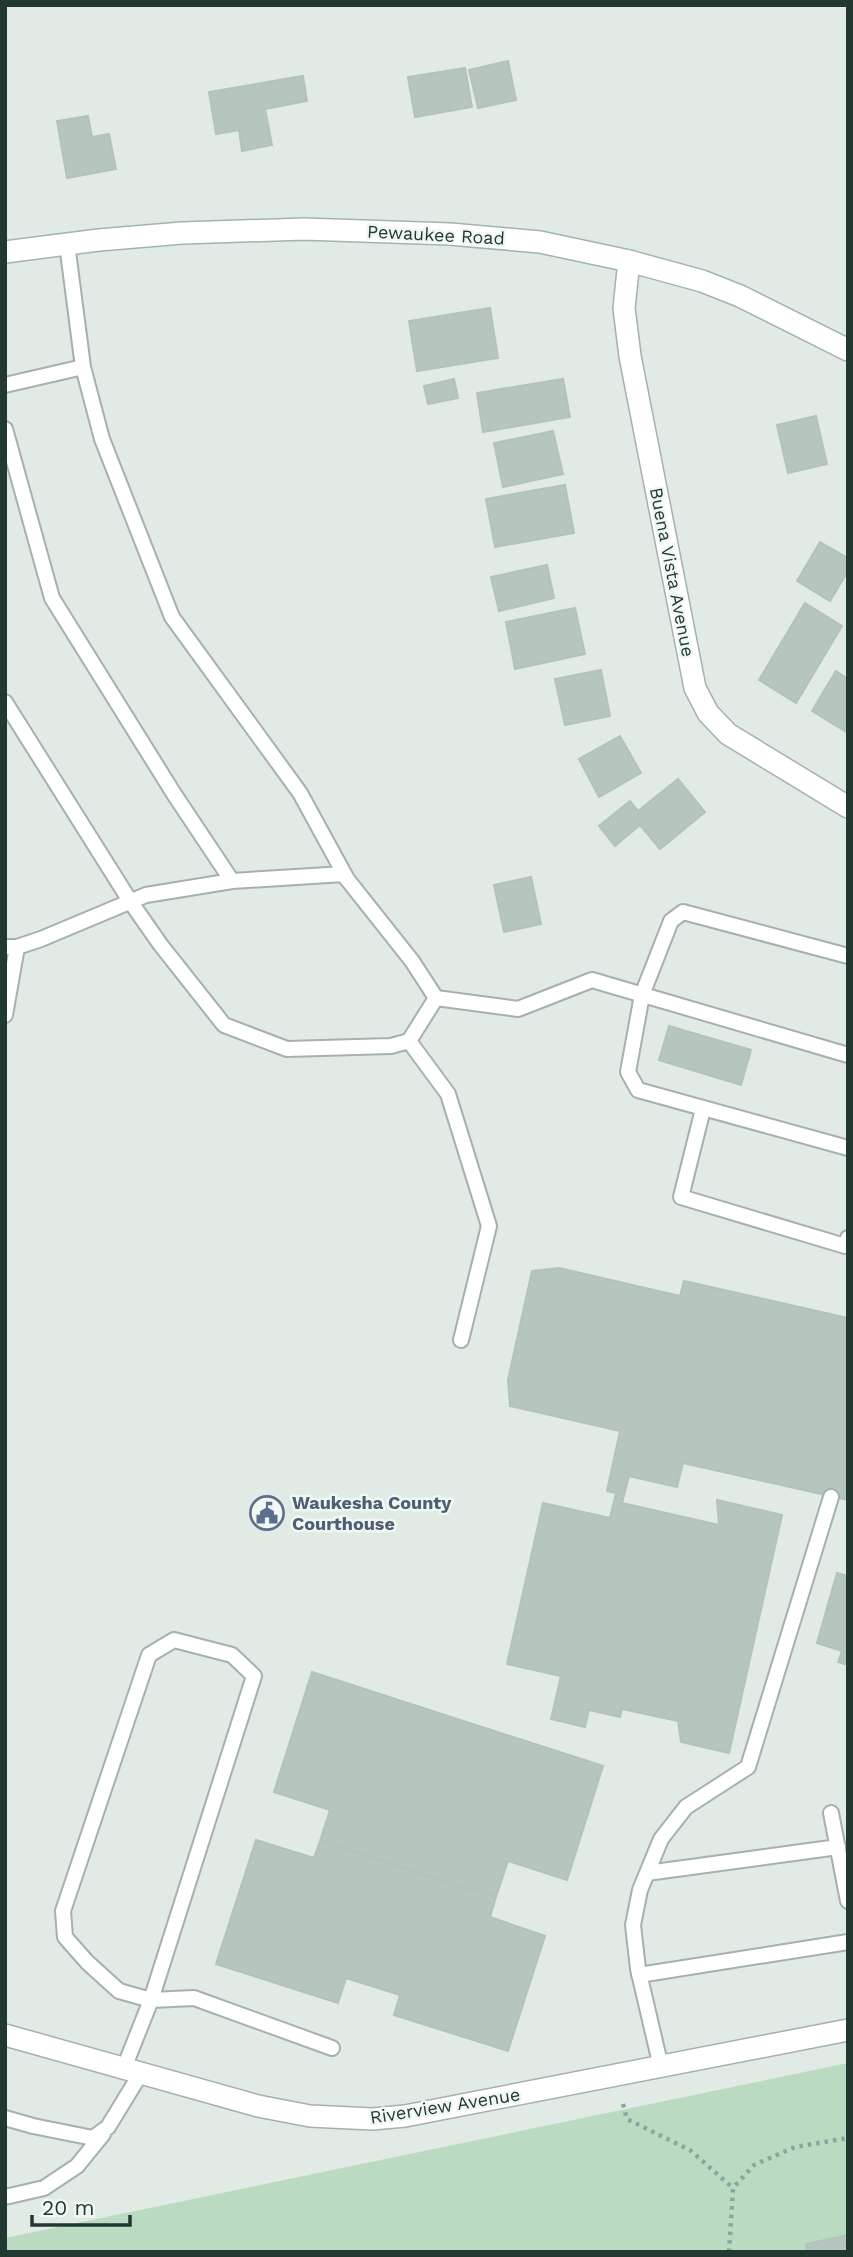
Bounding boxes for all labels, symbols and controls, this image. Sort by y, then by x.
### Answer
street label: Pewaukee Road [367,220,505,249]
street label: Buena Vista Avenue [646,485,699,658]
place label: Waukesha County Courthouse [292,1492,452,1534]
public building icon: Waukesha County Courthouse [248,1494,286,1532]
street label: Riverview Avenue [368,2083,522,2128]
scale bar [32,2184,130,2228]
text: 20 m [42,2195,94,2220]

